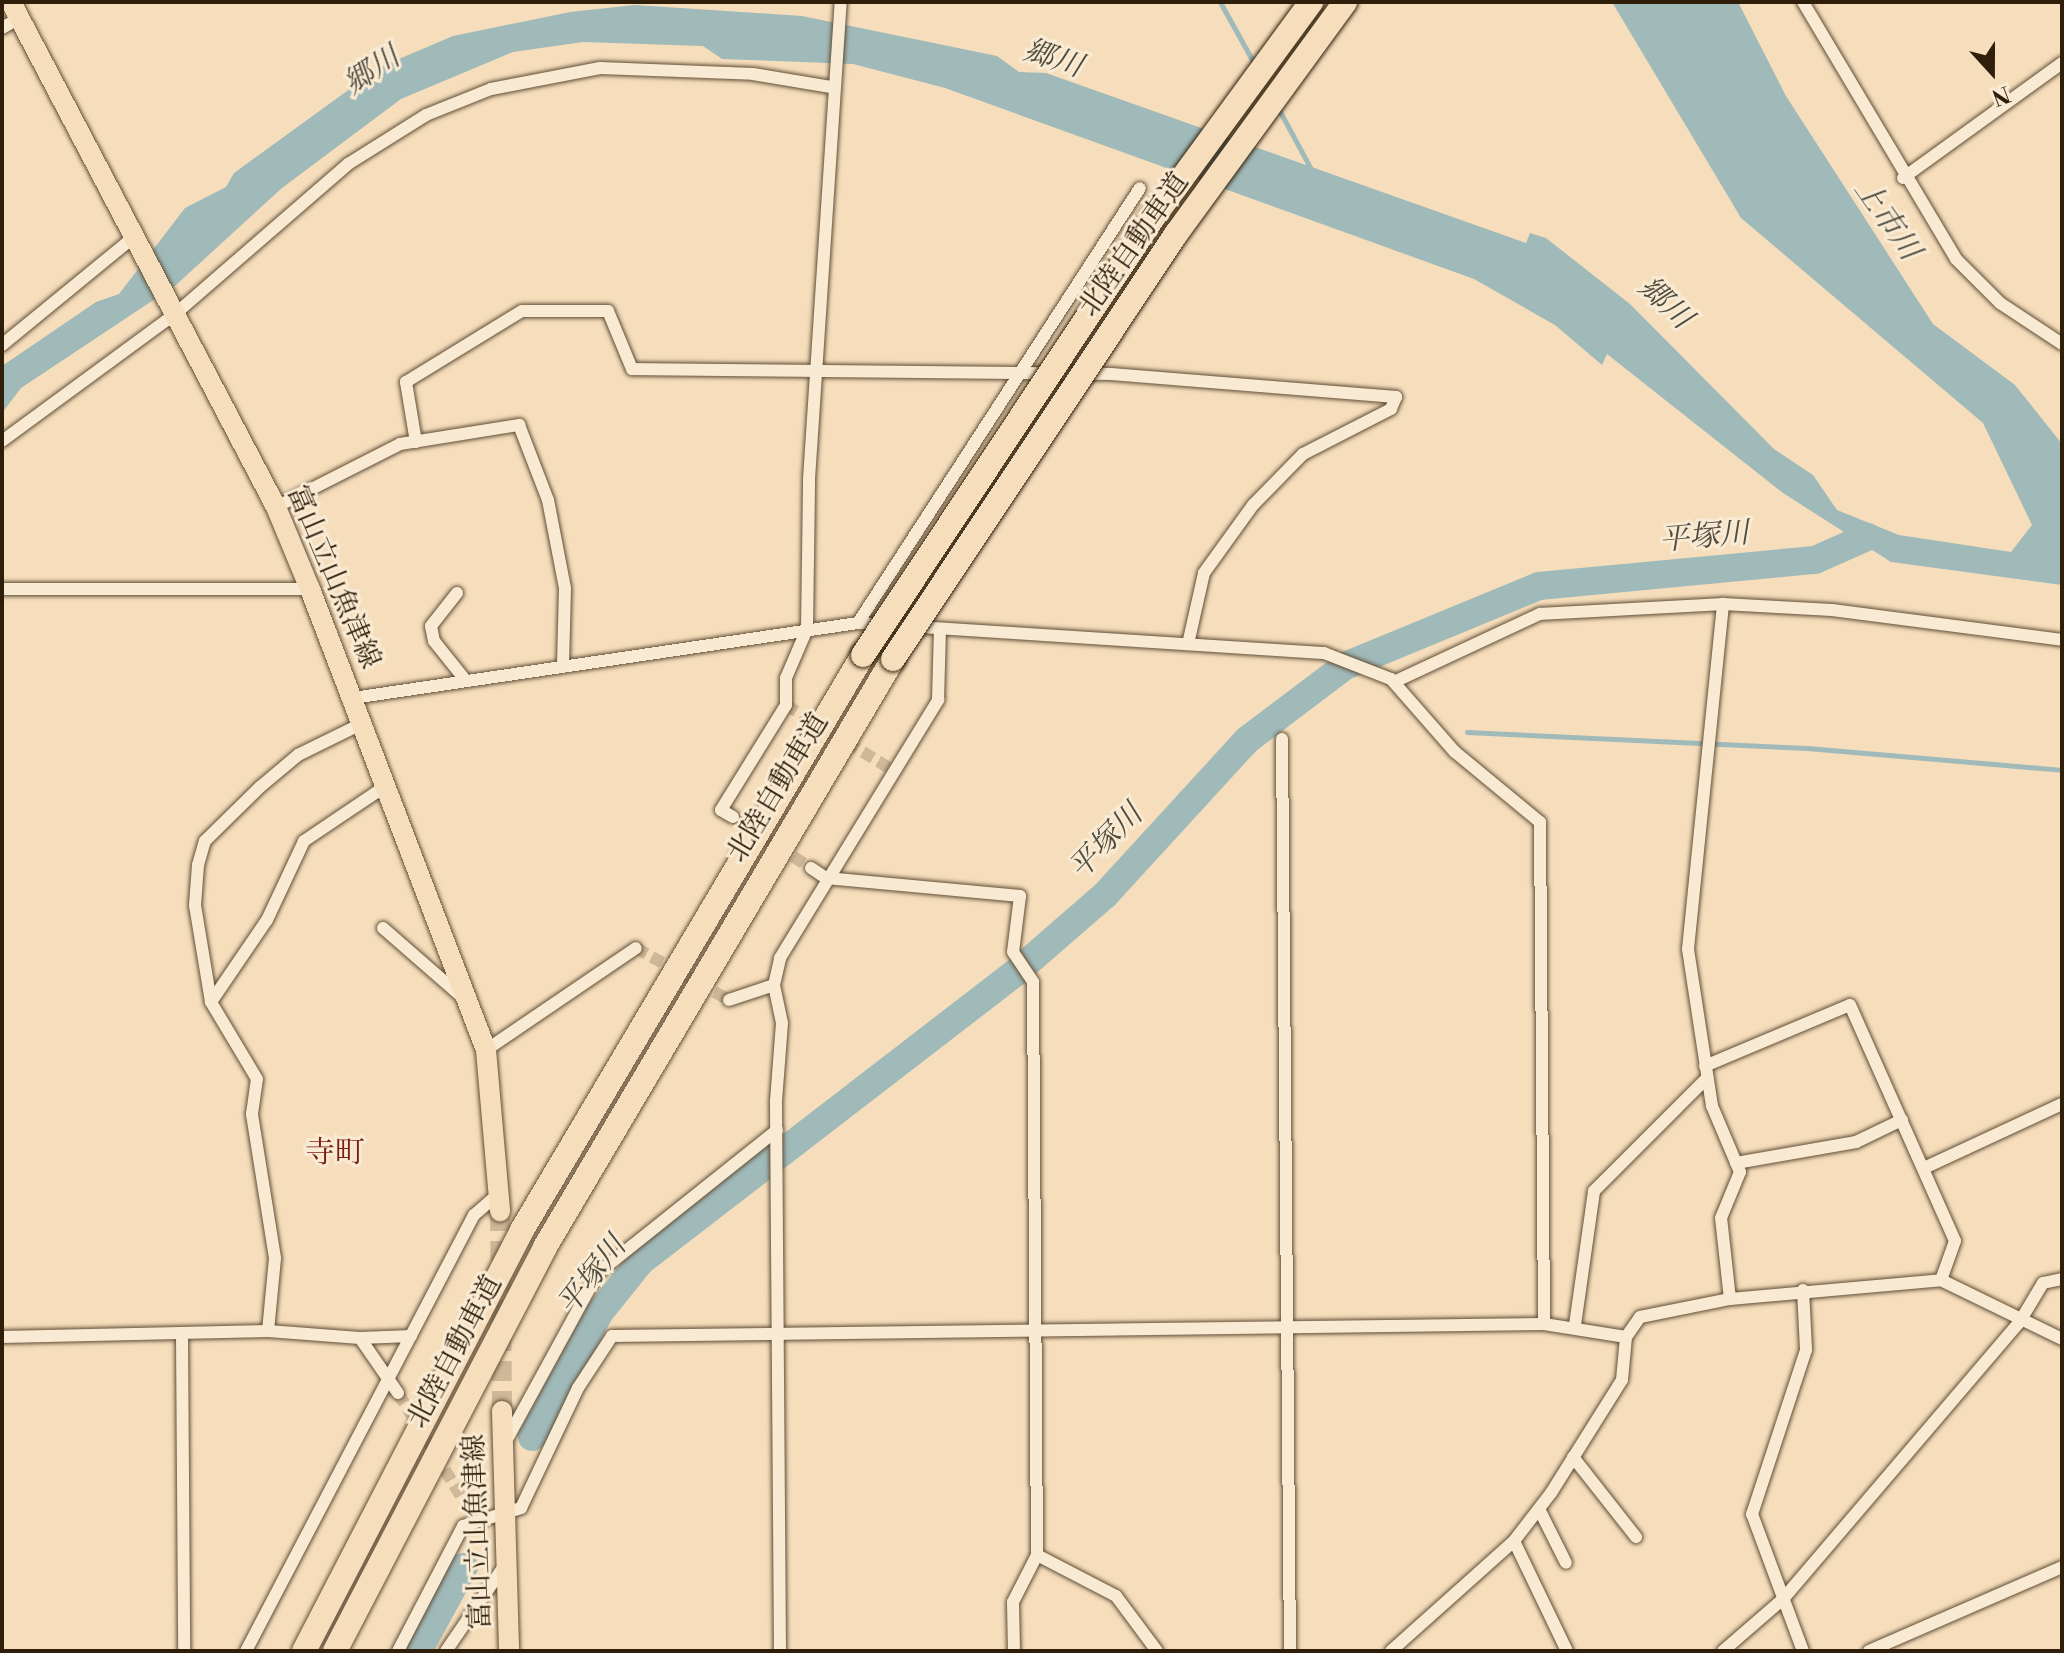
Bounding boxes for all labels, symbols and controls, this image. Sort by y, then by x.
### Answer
north arrow [1952,32,2032,112]
water label: 郷川 [1019,33,1087,85]
water label: 郷川 [337,39,407,103]
text: N [1988,79,2014,111]
street label: 北陸自動車道 [1072,167,1196,323]
water label: 上市川 [1846,173,1928,267]
water label: 郷川 [1631,269,1699,337]
street label: 富山立山魚津線 [279,480,387,674]
water label: 平塚川 [1658,515,1750,559]
street label: 北陸自動車道 [720,707,836,869]
water label: 平塚川 [1062,797,1150,887]
district label: 寺町 [305,1135,365,1171]
water label: 平塚川 [550,1229,634,1323]
street label: 北陸自動車道 [401,1270,509,1434]
street label: 富山立山魚津線 [458,1433,498,1631]

